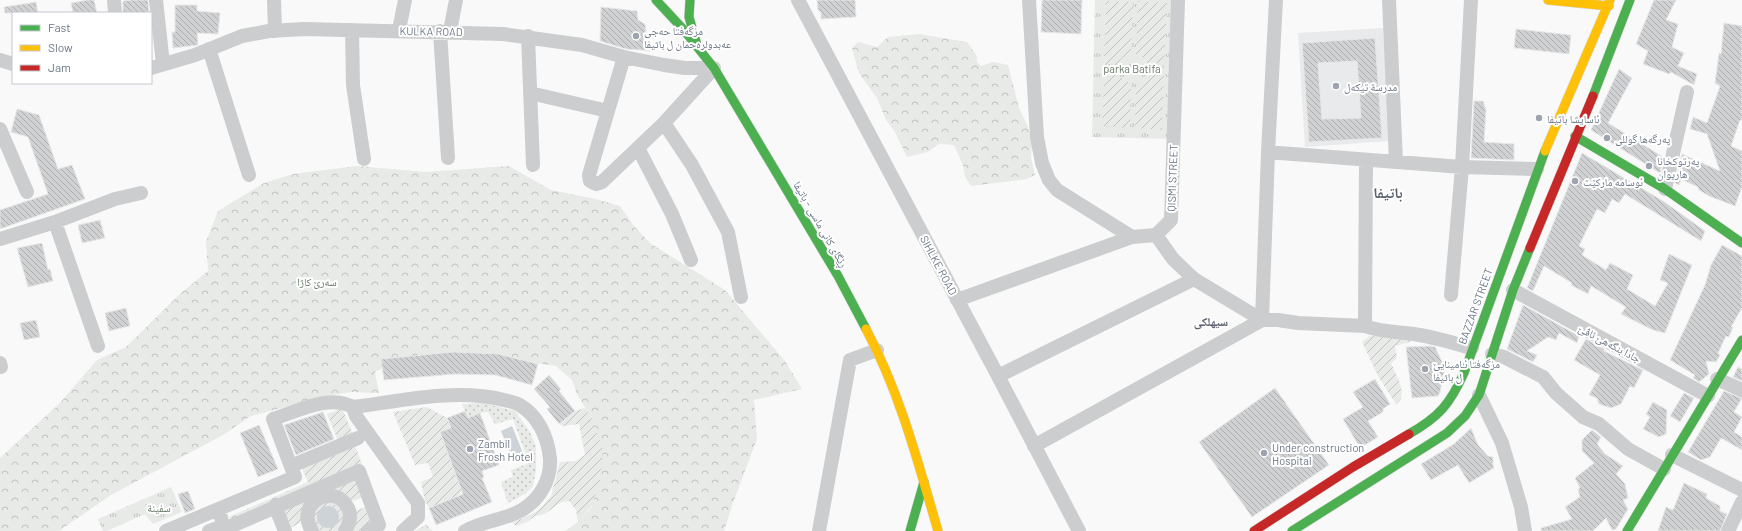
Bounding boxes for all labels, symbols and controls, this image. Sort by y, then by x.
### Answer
legend [12,12,152,84]
text: Fast [48,20,71,34]
street label: KULKA ROAD [399,24,463,38]
place label: مزگەفتا حەجی عەبدولرەحمان ل باتیفا [644,24,732,51]
marker: مزگەفتا حەجی عەبدولرەحمان ل باتیفا [631,31,641,41]
text: Slow [48,40,73,54]
text: Jam [48,60,71,74]
park label: parka Batifa [1103,62,1161,75]
place label: مدرسة تيكه‌ل [1344,80,1397,94]
marker: مدرسة تيكه‌ل [1331,81,1341,91]
place label: ئاسایشا باتیفا [1547,112,1599,125]
marker: ئاسایشا باتیفا [1534,113,1544,123]
place label: په‌رگه‌ها گوللی [1615,132,1671,146]
marker: په‌رگه‌ها گوللی [1602,133,1612,143]
street label: QISMI STREET [1164,144,1180,212]
place label: په‌رتوكخانا هاریوان [1657,154,1700,181]
marker: په‌رتوكخانا هاریوان [1644,161,1654,171]
place label: ئوسامە مارکێت [1583,175,1643,188]
marker: ئوسامە مارکێت [1570,176,1580,186]
street label: ڕێگای کانی ماسی - باتيفا [788,179,851,271]
district label: باتیفا [1373,183,1403,202]
street label: SIHLKE ROAD [918,233,960,297]
street label: BAZZAR STREET [1455,266,1495,346]
park label: سەرێ کاژا [297,275,337,289]
district label: سيهلكى [1194,314,1228,330]
street label: جادا بنگەهێ ئاڤێ [1576,321,1643,366]
place label: مزگەفتا ئـامینایێ ل باتیفا [1433,357,1500,384]
marker: مزگەفتا ئـامینایێ ل باتیفا [1420,364,1430,374]
place label: Zambil Frosh Hotel [478,437,533,463]
place label: Under construction Hospital [1272,441,1364,467]
marker: Zambil Frosh Hotel [465,444,475,454]
marker: Under construction Hospital [1259,448,1269,458]
park label: سفينة [147,501,171,514]

